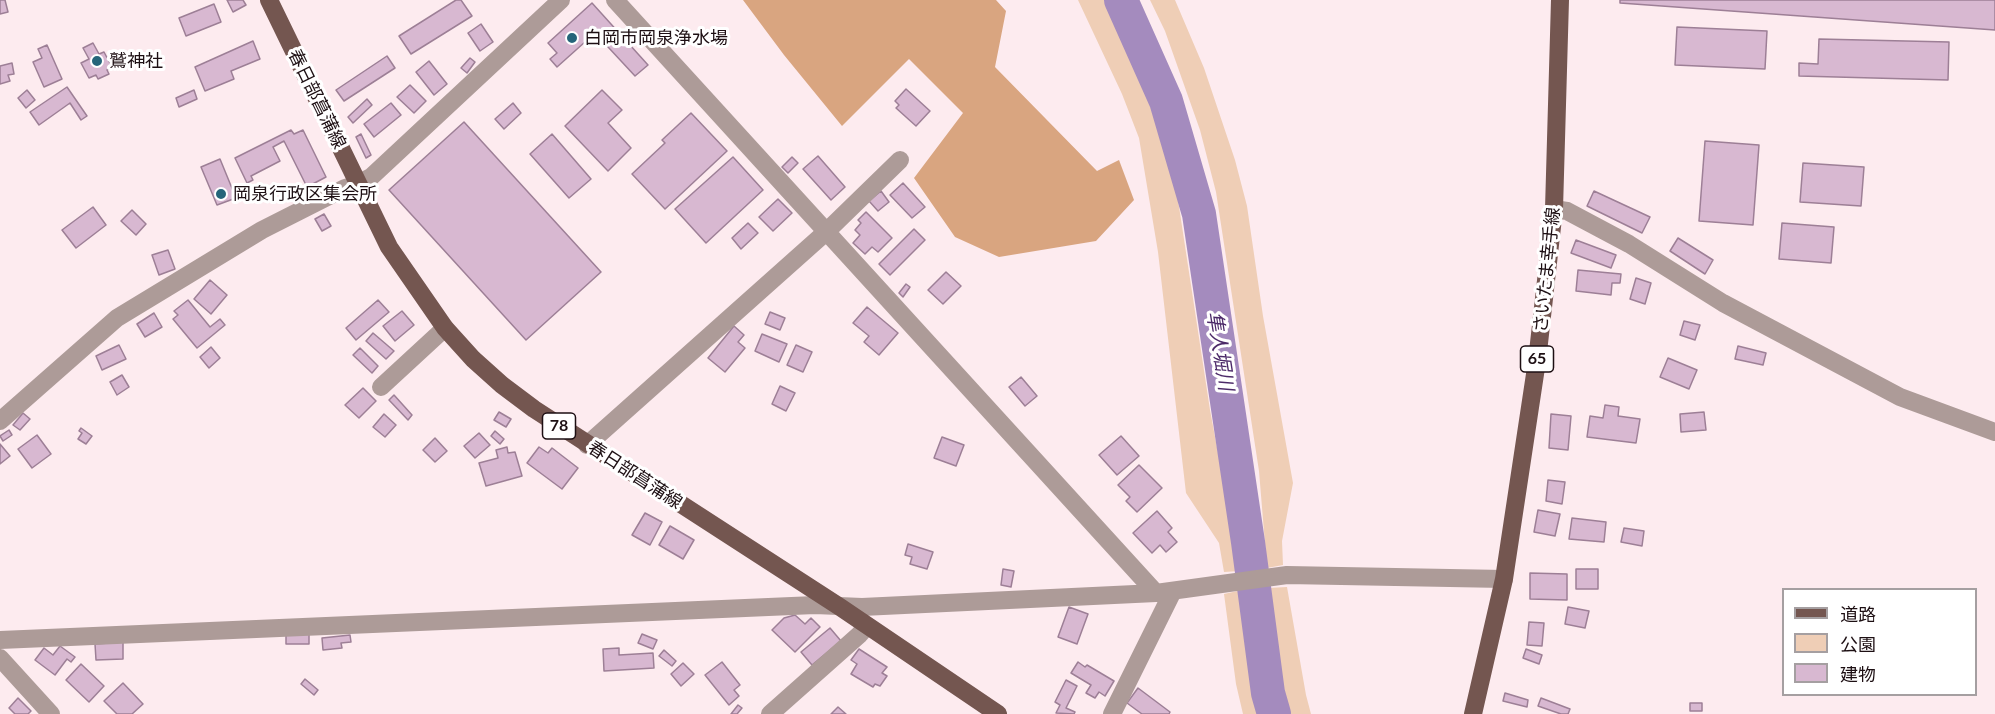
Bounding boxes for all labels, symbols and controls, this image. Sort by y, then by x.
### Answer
place label: 白岡市岡泉浄水場 [584,27,728,49]
marker: 白岡市岡泉浄水場 [565,31,579,45]
street label: 春日部菖蒲線 [284,46,350,152]
place label: 鷲神社 [109,50,163,72]
marker: 鷲神社 [90,54,104,68]
place label: 岡泉行政区集会所 [233,183,377,205]
marker: 岡泉行政区集会所 [214,187,228,201]
street label: さいたま幸手線 [1530,206,1564,334]
water label: 隼人堀川 [1202,310,1238,392]
road number: 65 [1520,346,1554,372]
road number: 78 [542,413,576,439]
street label: 春日部菖蒲線 [584,437,686,513]
legend [1782,588,1977,696]
text: 道路 [1840,603,1876,625]
text: 公園 [1840,633,1876,655]
text: 建物 [1840,663,1876,685]

